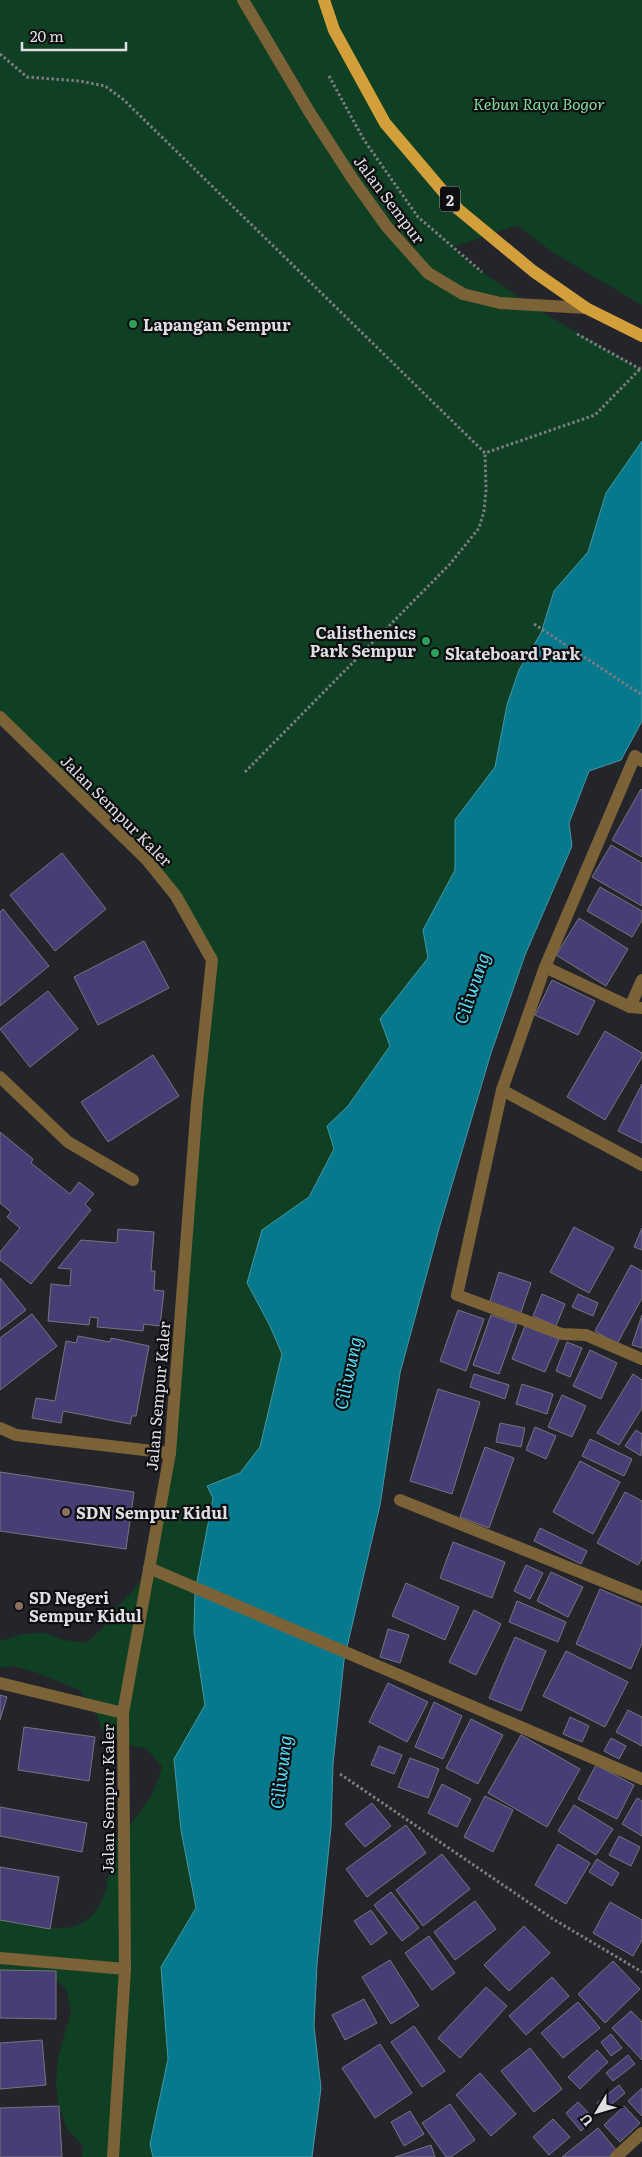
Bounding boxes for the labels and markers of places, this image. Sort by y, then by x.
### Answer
place label: Lapangan Sempur [143,312,291,336]
marker: Lapangan Sempur [127,318,139,330]
place label: Calisthenics Park Sempur [310,620,416,662]
marker: Calisthenics Park Sempur [420,635,432,647]
place label: Skateboard Park [445,641,580,665]
marker: Skateboard Park [429,647,441,659]
place label: SDN Sempur Kidul [76,1500,228,1524]
marker: SDN Sempur Kidul [60,1506,72,1518]
place label: SD Negeri Sempur Kidul [29,1585,142,1627]
marker: SD Negeri Sempur Kidul [13,1600,25,1612]

